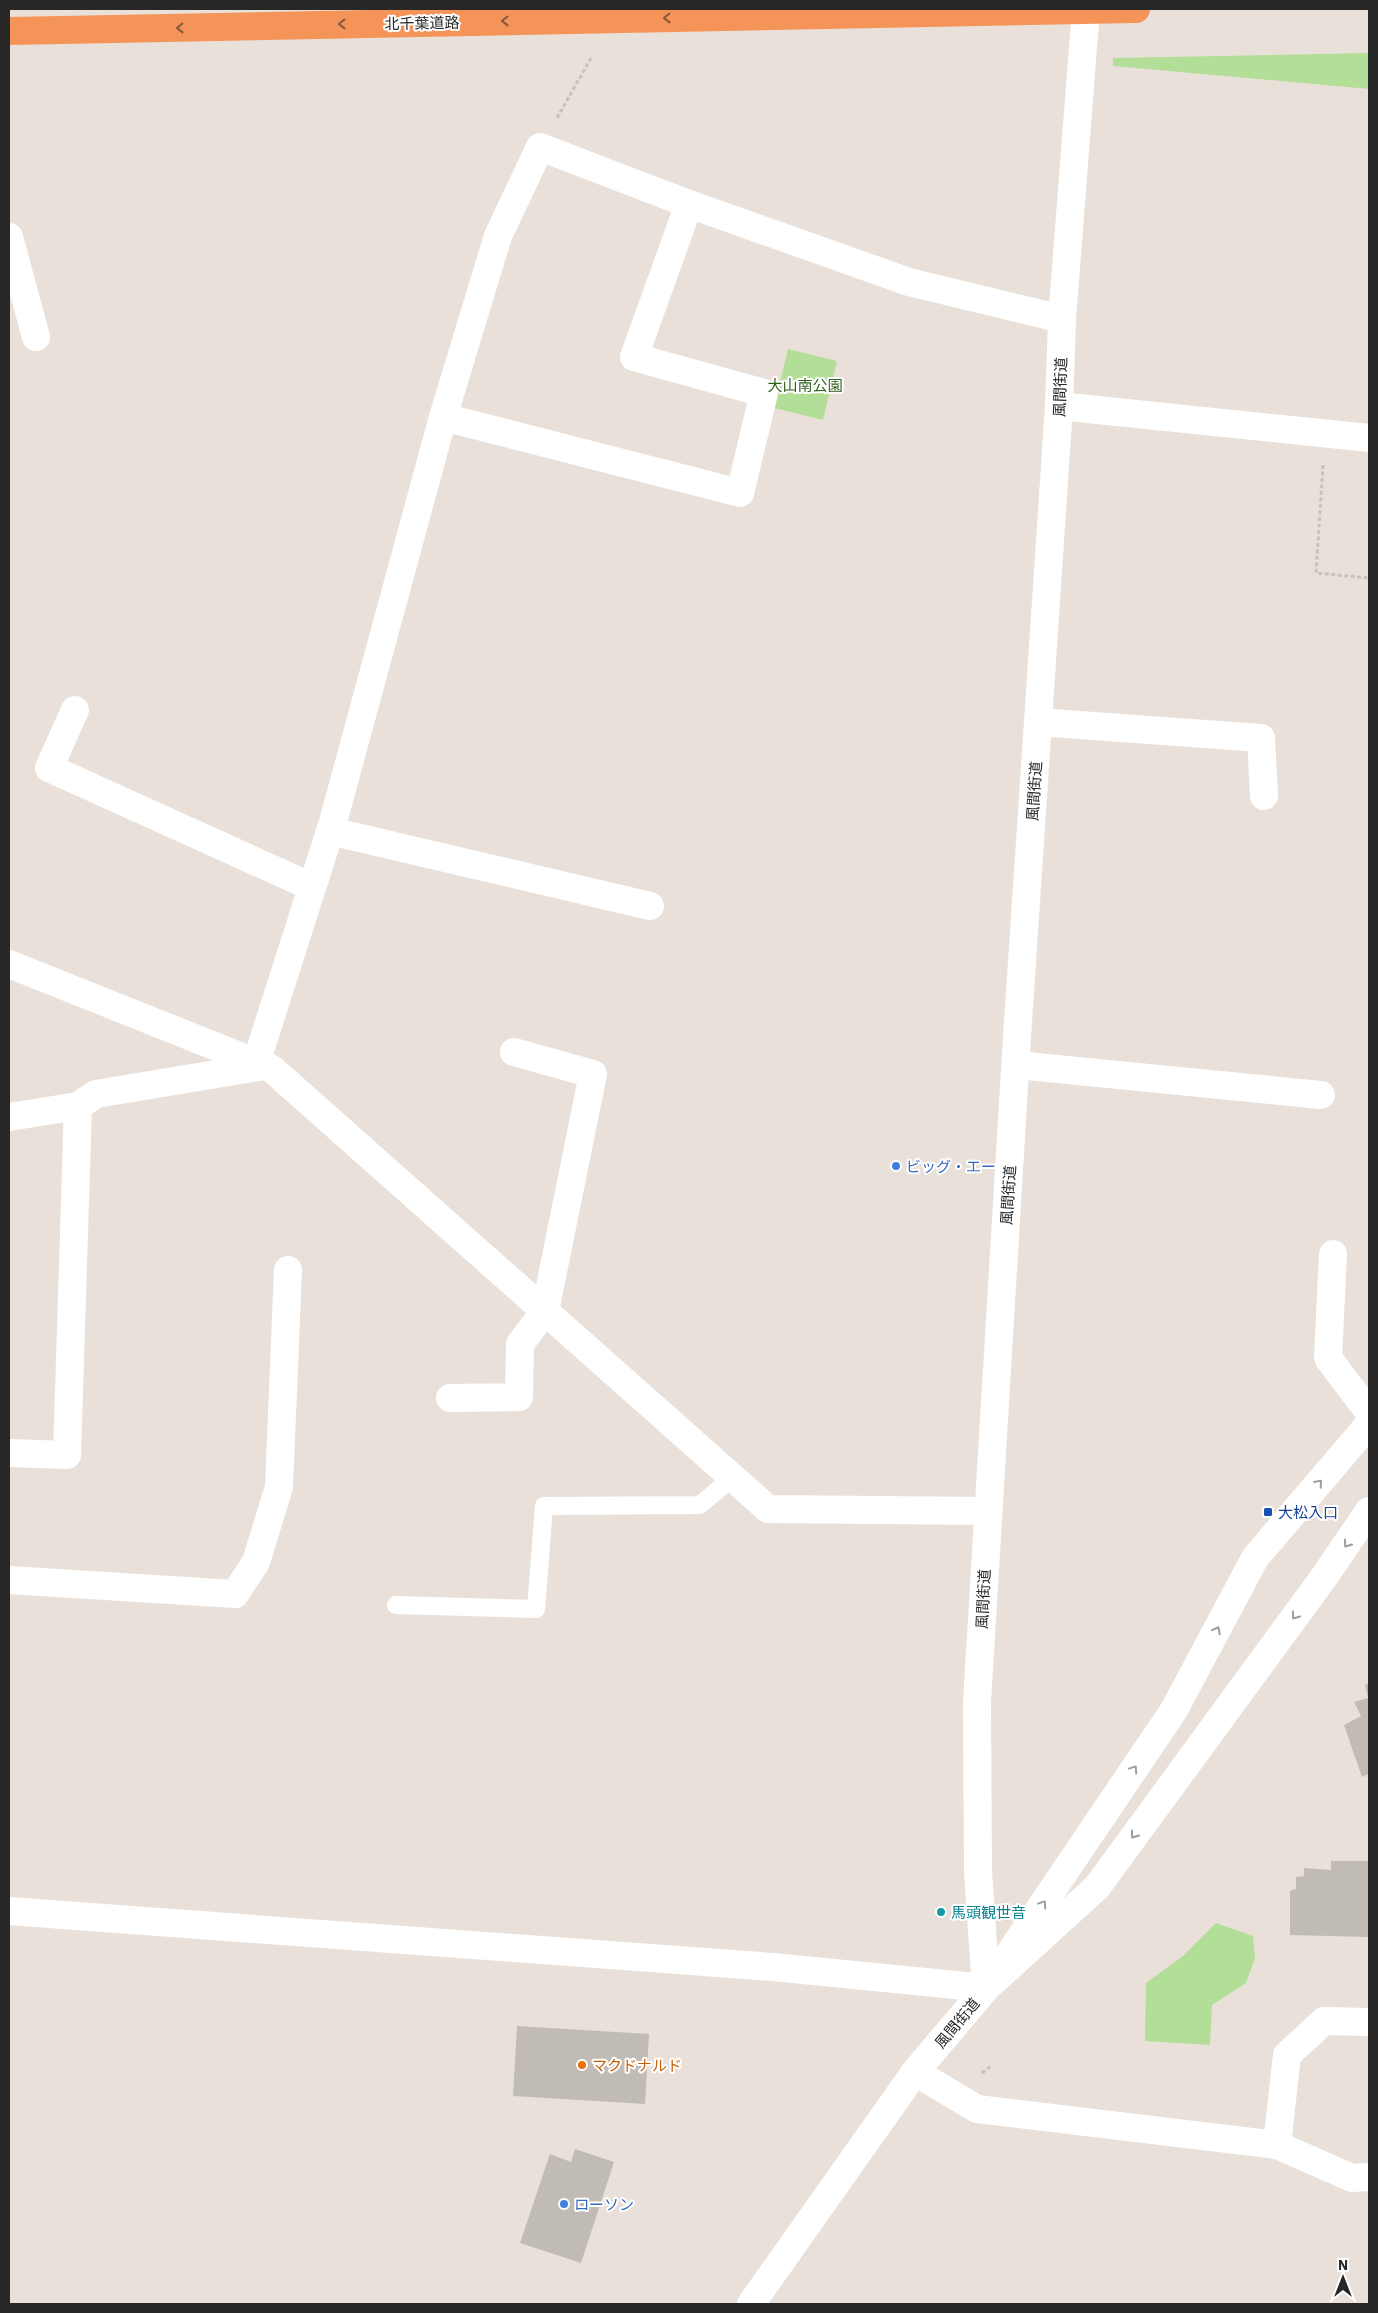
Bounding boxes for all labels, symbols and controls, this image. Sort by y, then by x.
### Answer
street label: 北千葉道路 [384,13,460,33]
one-way arrow [663,13,670,23]
one-way arrow [501,16,508,26]
one-way arrow [338,19,346,30]
one-way arrow [176,22,184,33]
street label: 風間街道 [1049,357,1071,417]
park label: 大山南公園 [767,376,843,395]
street label: 風間街道 [1022,760,1046,822]
place label: ビッグ・エー [906,1157,996,1176]
marker: ビッグ・エー [890,1160,902,1172]
street label: 風間街道 [996,1164,1020,1226]
one-way arrow [1313,1480,1321,1489]
place label: 大松入口 [1278,1503,1338,1522]
marker: 大松入口 [1262,1506,1274,1518]
one-way arrow [1343,1539,1353,1548]
street label: 風間街道 [972,1569,994,1629]
one-way arrow [1292,1610,1301,1620]
one-way arrow [1211,1626,1221,1635]
one-way arrow [1128,1766,1137,1775]
one-way arrow [1132,1829,1140,1838]
one-way arrow [1037,1900,1046,1910]
place label: 馬頭観世音 [951,1903,1026,1922]
marker: 馬頭観世音 [935,1906,947,1918]
street label: 風間街道 [930,1994,984,2052]
place label: マクドナルド [592,2056,682,2075]
marker: マクドナルド [576,2059,588,2071]
place label: ローソン [574,2195,634,2214]
marker: ローソン [558,2198,570,2210]
north arrow [1318,2253,1368,2303]
text: N [1338,2256,1348,2274]

